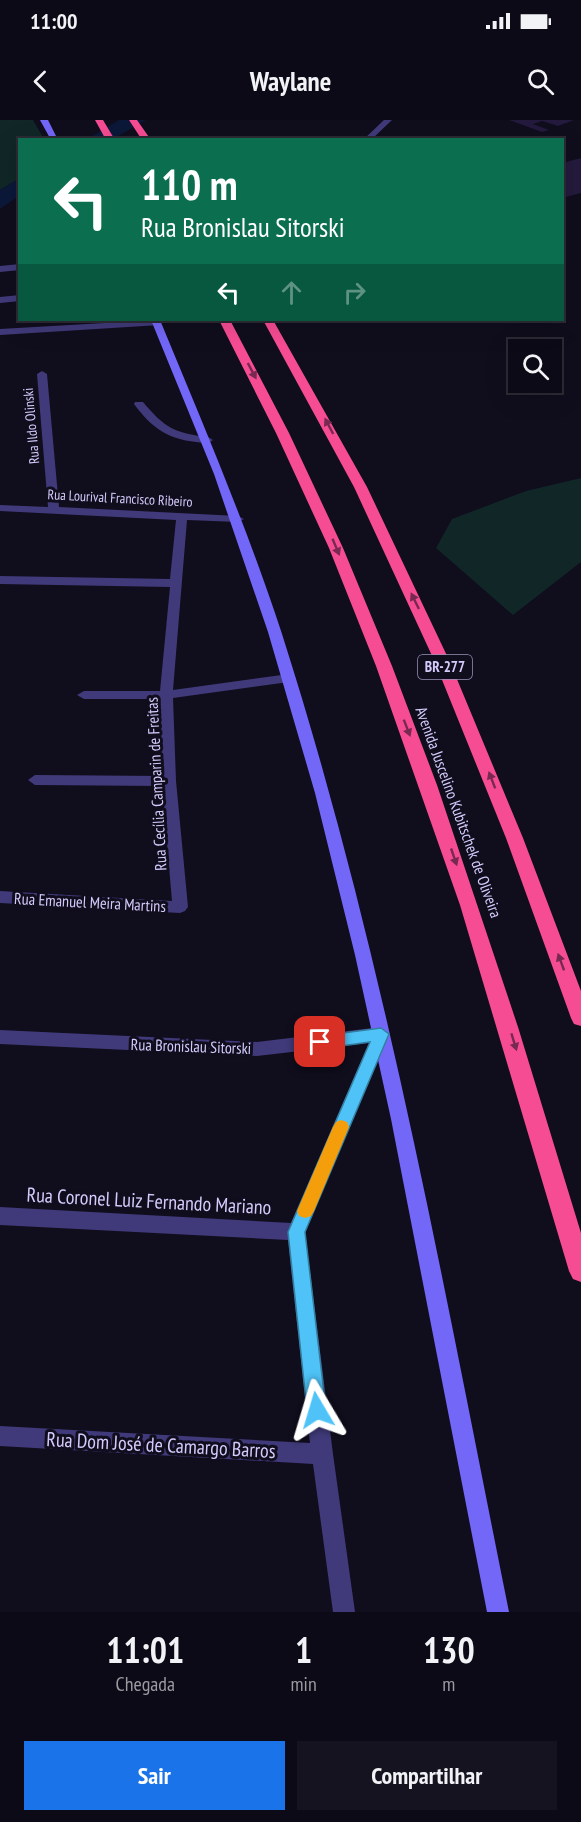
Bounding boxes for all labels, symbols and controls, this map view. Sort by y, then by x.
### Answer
text: 11:00 [30,7,78,35]
text: Waylane [250,64,331,98]
icon: back [24,65,57,98]
icon: search [524,65,557,98]
text: 110 m [141,157,238,212]
icon: left [42,162,120,240]
text: Rua Bronislau Sitorski [141,210,345,244]
icon: left [212,276,245,309]
icon: ahead [275,276,308,309]
icon: right [338,276,371,309]
map controls [508,339,562,393]
button: search [508,339,562,393]
one-way arrow [247,363,257,380]
street label: Rua Ildo Olinski [19,387,43,465]
one-way arrow [324,418,333,435]
street label: Rua Lourival Francisco Ribeiro [47,485,193,511]
one-way arrow [331,538,341,556]
one-way arrow [410,593,419,610]
road number: BR-277 [418,655,472,679]
street label: Rua Cecília Camparin de Freitas [141,697,171,871]
street label: Avenida Juscelino Kubitschek de Oliveira [411,704,507,920]
one-way arrow [403,719,413,737]
one-way arrow [487,771,497,789]
one-way arrow [450,848,459,866]
street label: Rua Emanuel Meira Martins [14,888,166,916]
one-way arrow [556,953,566,971]
pin [294,1016,345,1067]
icon: arrive [303,1025,336,1058]
one-way arrow [510,1033,520,1051]
street label: Rua Bronislau Sitorski [130,1034,252,1058]
street label: Rua Coronel Luiz Fernando Mariano [26,1182,272,1220]
position arrow [285,1378,349,1442]
street label: Rua Dom José de Camargo Barros [46,1426,277,1464]
text: 11:01 [106,1626,184,1673]
text: 1 [295,1626,312,1673]
text: 130 [423,1626,475,1673]
text: Chegada [116,1671,175,1697]
text: min [291,1671,317,1697]
text: m [442,1671,455,1697]
button: Sair [24,1741,285,1810]
button: Compartilhar [297,1741,557,1810]

